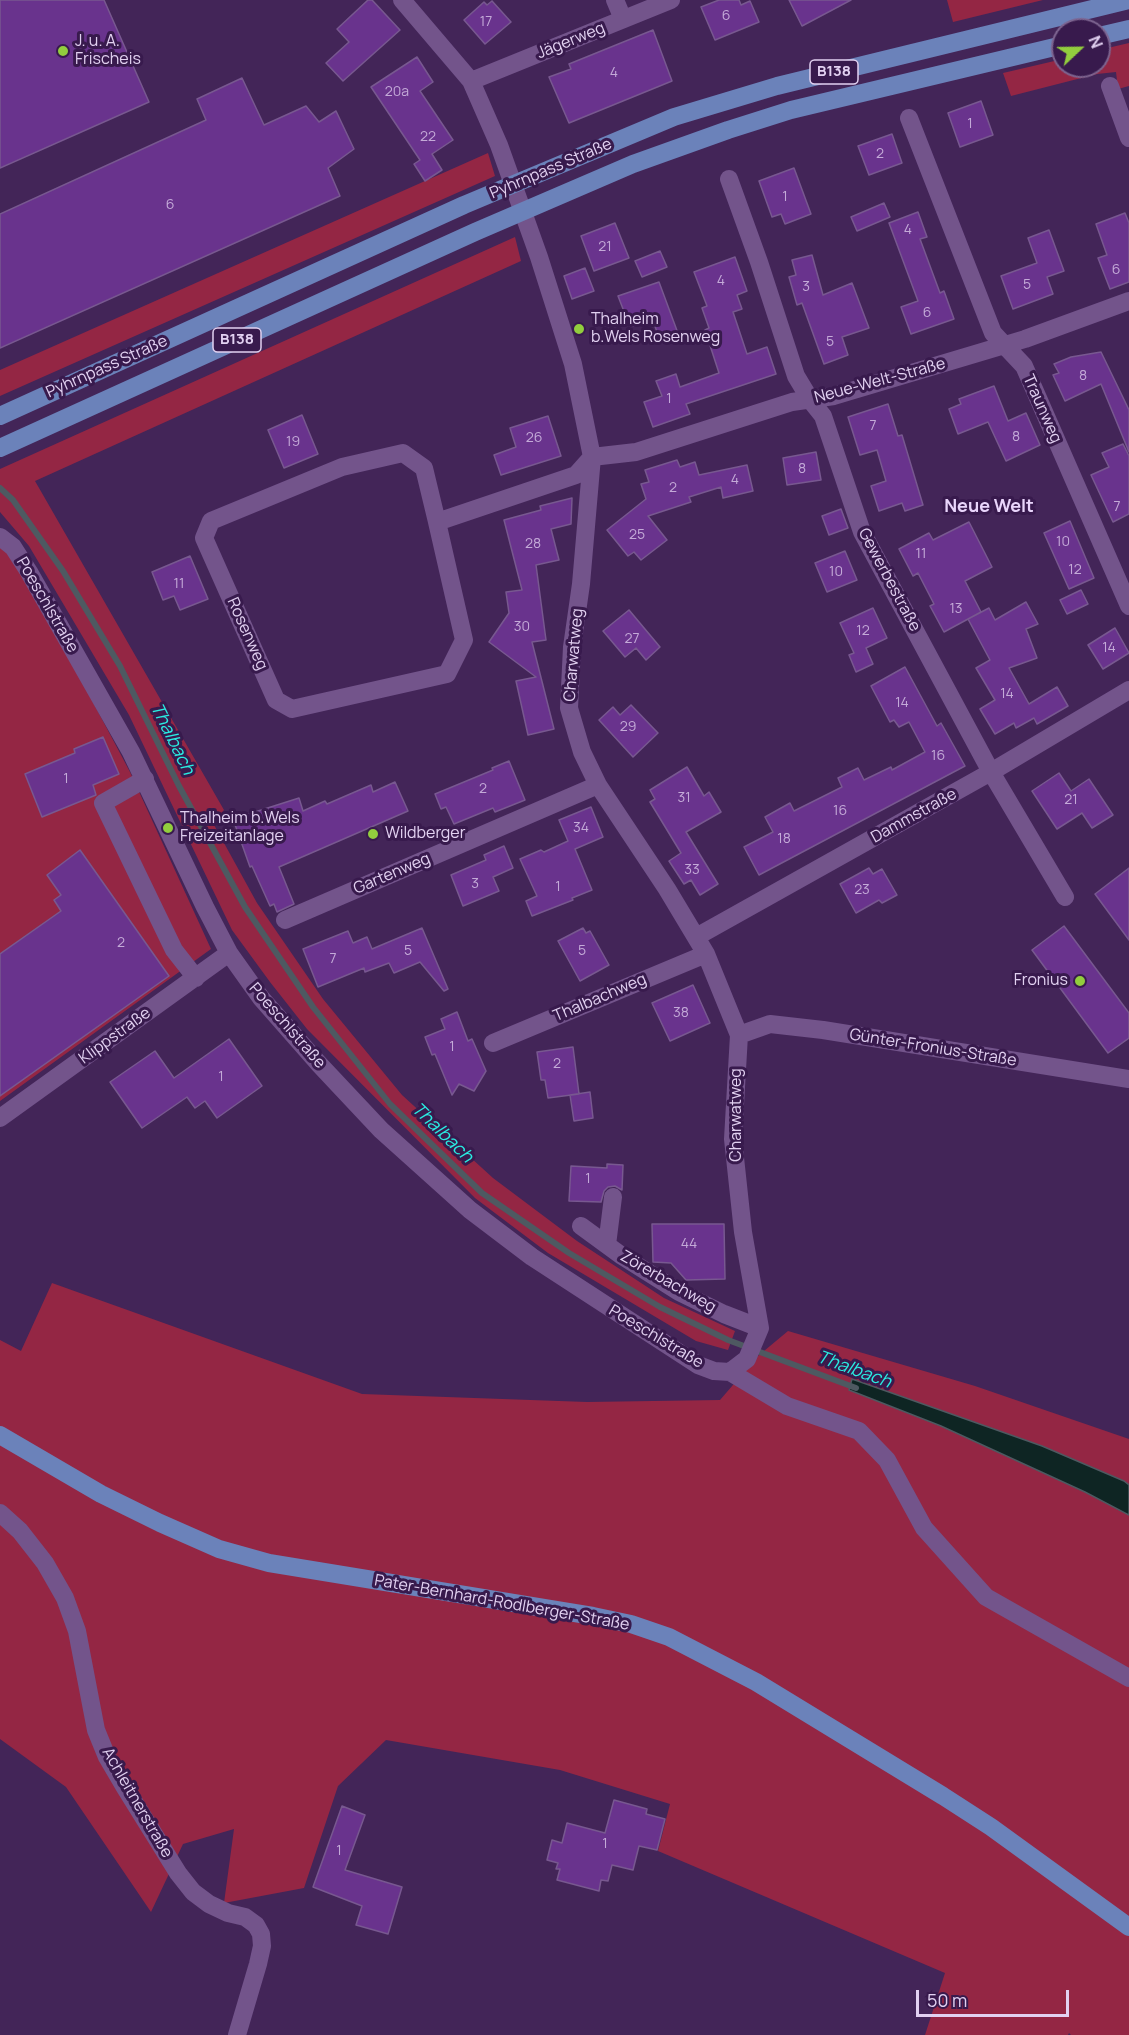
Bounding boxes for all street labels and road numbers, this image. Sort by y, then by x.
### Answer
street label: Jägerweg [534,19,608,63]
road number: B138 [810,60,858,84]
street label: Pyhrnpass Straße [487,135,615,203]
road number: B138 [213,328,261,352]
street label: Pyhrnpass Straße [43,332,171,402]
street label: Neue-Welt-Straße [812,354,948,408]
street label: Traunweg [1018,372,1066,446]
street label: Gewerbestraße [854,525,924,635]
street label: Poeschlstraße [12,554,82,656]
street label: Rosenweg [223,595,271,673]
street label: Charwatweg [560,608,588,702]
street label: Dammstraße [868,785,960,847]
street label: Gartenweg [351,849,433,899]
street label: Thalbachweg [551,970,649,1026]
street label: Poeschlstraße [245,979,329,1073]
street label: Klippstraße [75,1004,155,1068]
street label: Günter-Fronius-Straße [848,1025,1018,1071]
street label: Charwatweg [727,1068,747,1162]
street label: Zörerbachweg [617,1247,719,1317]
street label: Poeschlstraße [605,1301,707,1373]
street label: Pater-Bernhard-Rodlberger-Straße [373,1571,631,1635]
street label: Achleitnerstraße [98,1744,176,1862]

